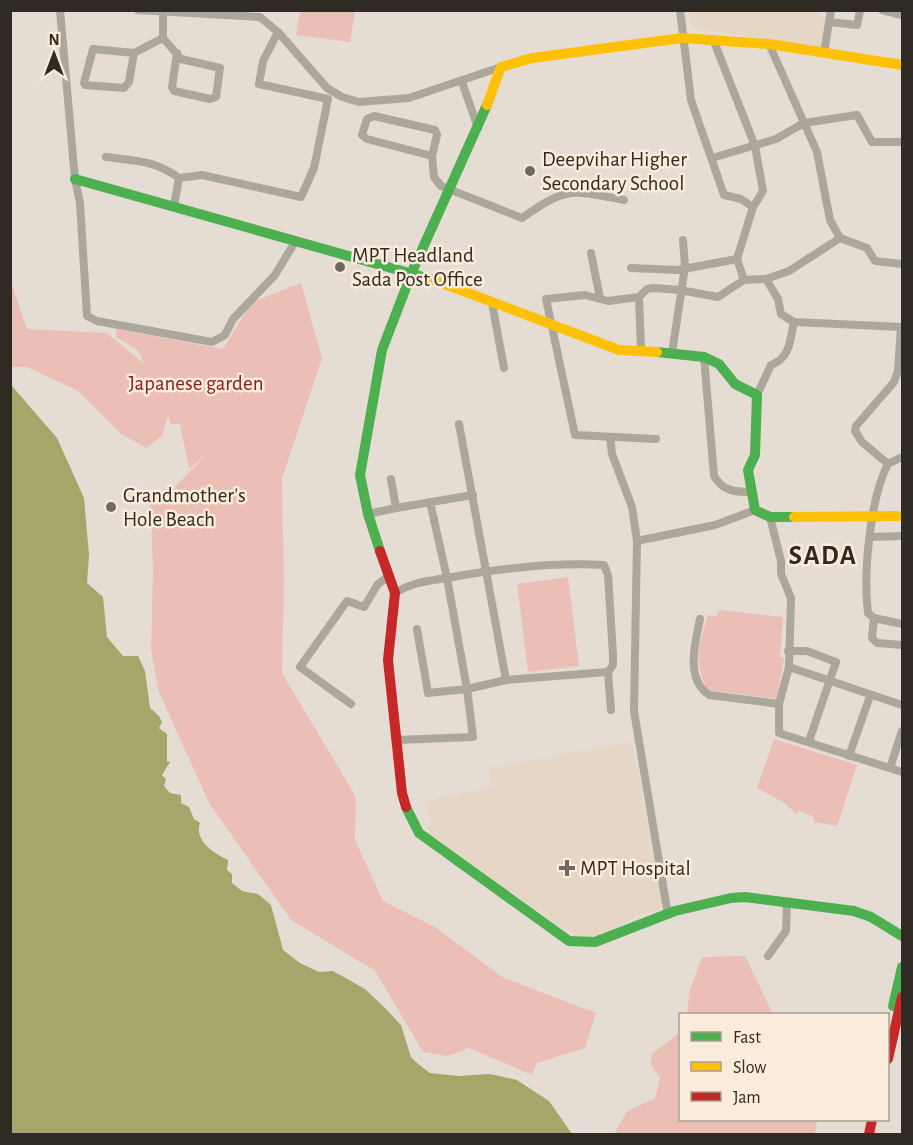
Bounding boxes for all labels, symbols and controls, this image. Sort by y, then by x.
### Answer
north arrow [24,24,84,84]
text: N [48,32,60,48]
place label: Deepvihar Higher Secondary School [542,149,687,194]
marker: Deepvihar Higher Secondary School [523,164,537,178]
place label: MPT Headland Sada Post Office [352,245,483,290]
marker: MPT Headland Sada Post Office [333,260,347,274]
park label: Japanese garden [128,373,264,394]
place label: Grandmother's Hole Beach [123,485,246,530]
marker: Grandmother's Hole Beach [104,500,118,514]
district label: SADA [788,542,858,569]
place label: MPT Hospital [580,858,691,879]
marker: MPT Hospital [558,859,576,877]
legend [679,1013,889,1121]
text: Fast [733,1029,761,1047]
text: Slow [733,1059,766,1077]
text: Jam [733,1089,761,1107]

